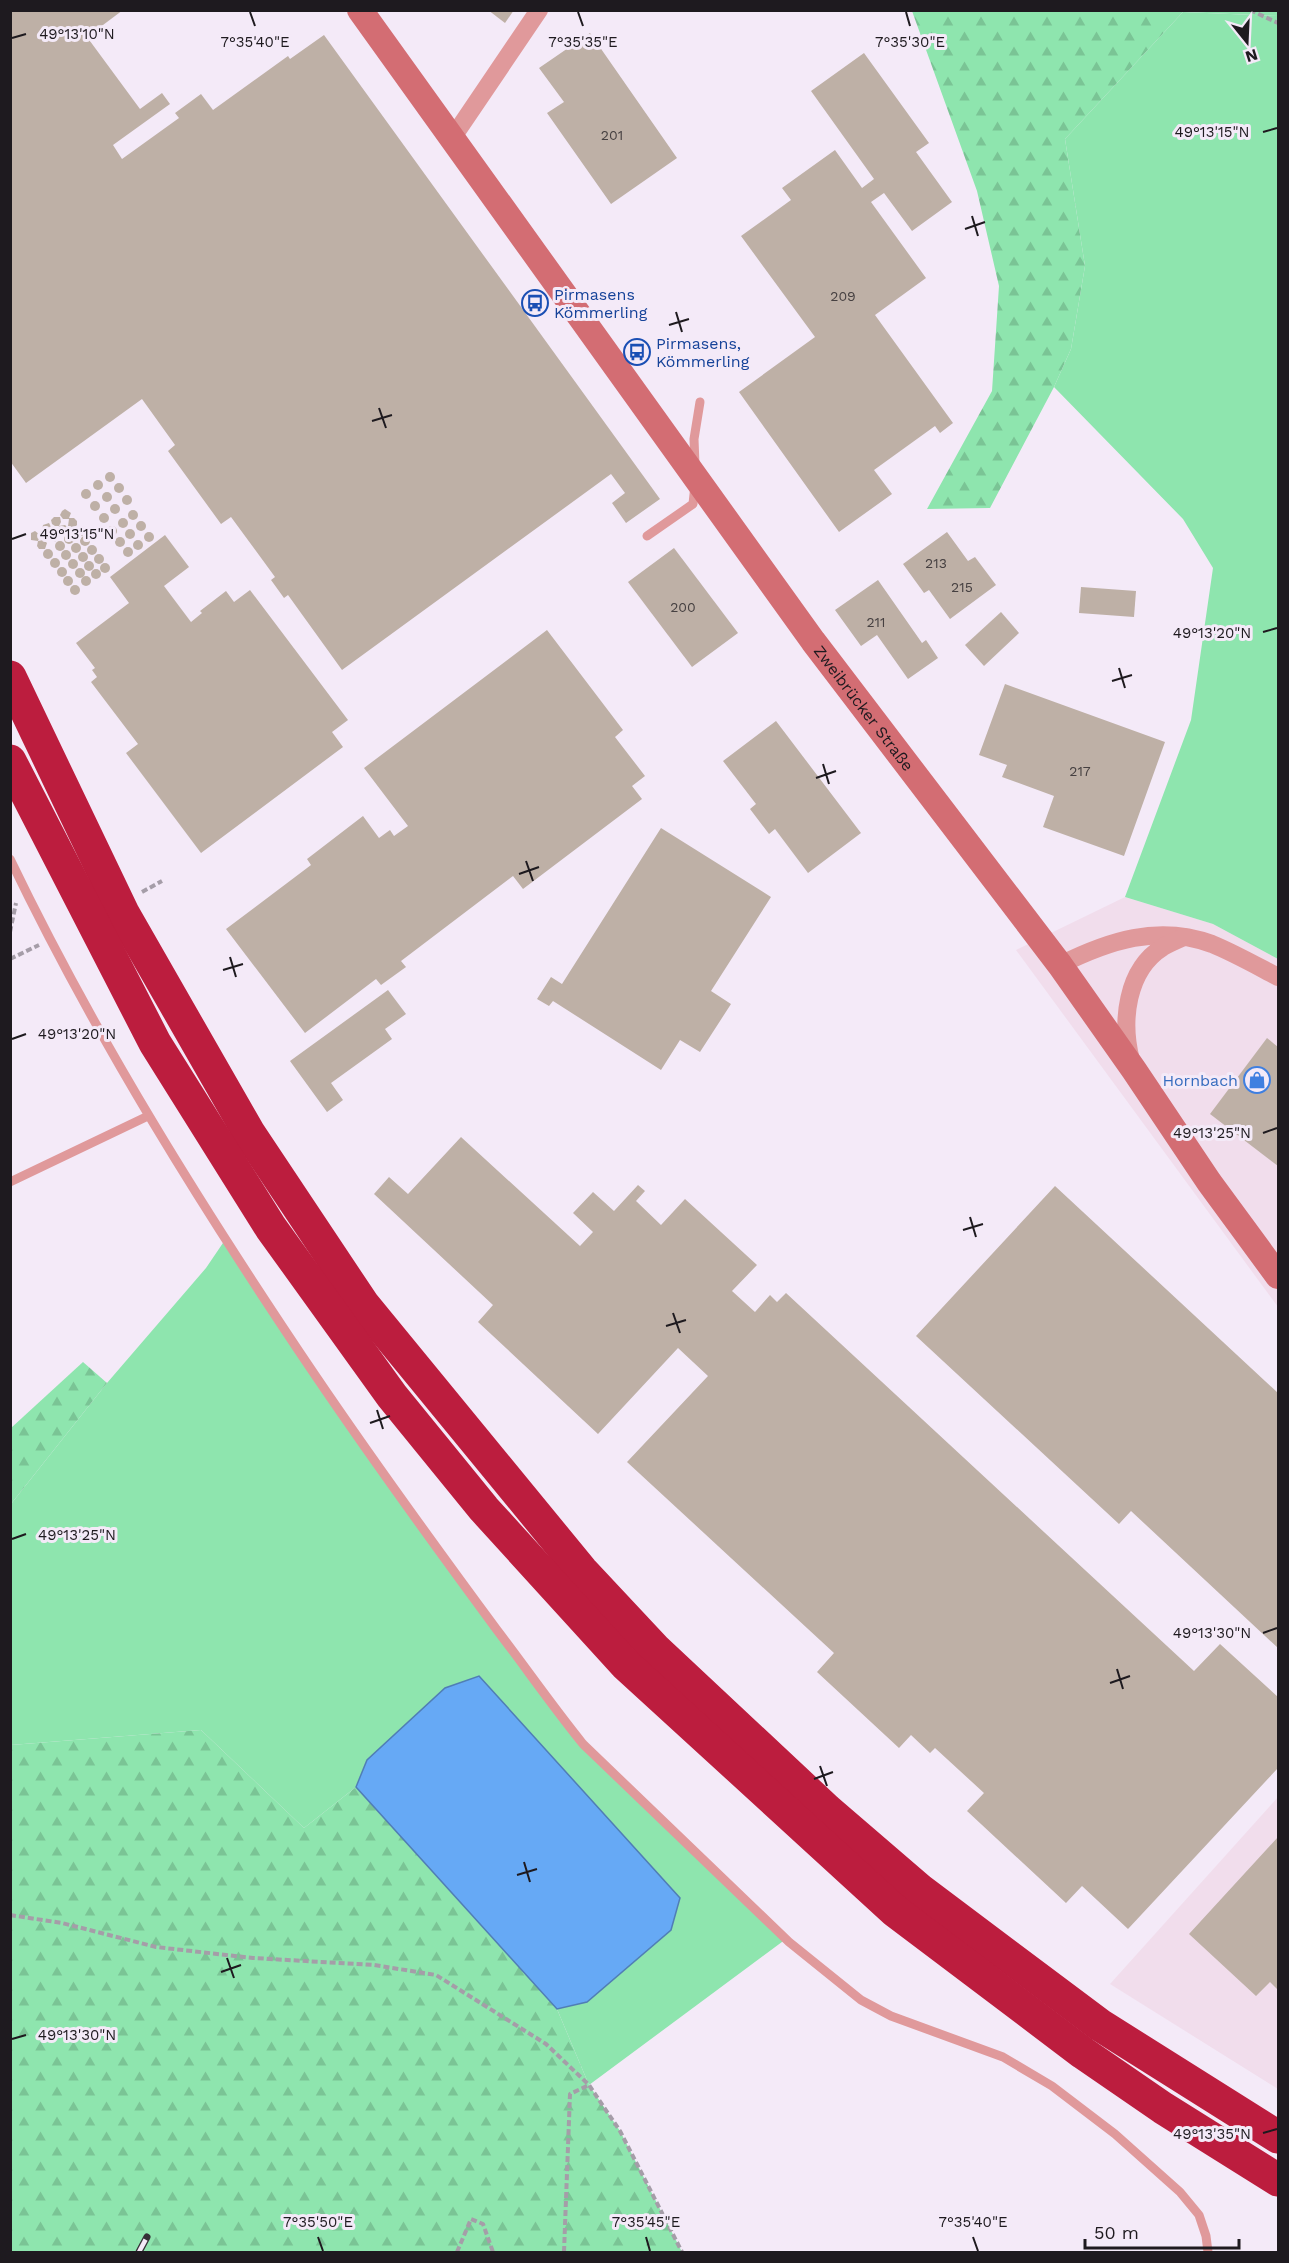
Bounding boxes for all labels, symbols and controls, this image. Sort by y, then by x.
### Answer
north arrow [1217,12,1277,72]
text: 49°13'10"N [39,25,115,43]
text: 7°35'40"E [220,33,290,51]
text: 7°35'35"E [548,33,618,51]
text: 7°35'30"E [875,33,945,51]
text: N [1243,45,1260,67]
text: 49°13'15"N [1174,123,1250,141]
house number: 201 [601,127,623,143]
place label: Pirmasens Kömmerling [554,285,648,322]
bus stop icon: Pirmasens Kömmerling [520,288,550,318]
house number: 209 [830,288,856,304]
place label: Pirmasens, Kömmerling [656,334,750,371]
bus stop icon: Pirmasens, Kömmerling [622,337,652,367]
text: 49°13'15"N [39,525,115,543]
house number: 213 [925,555,947,571]
house number: 215 [951,579,973,595]
house number: 200 [670,599,696,615]
house number: 211 [866,614,886,630]
text: 49°13'20"N [1173,624,1251,642]
street label: Zweibrücker Straße [810,642,918,775]
house number: 217 [1069,763,1091,779]
text: 49°13'20"N [38,1025,116,1043]
shop icon: Hornbach [1242,1065,1272,1095]
place label: Hornbach [1162,1071,1238,1090]
text: 49°13'25"N [1173,1124,1251,1142]
text: 49°13'25"N [38,1526,116,1544]
text: 49°13'30"N [1173,1624,1251,1642]
text: 49°13'30"N [38,2026,116,2044]
text: 49°13'35"N [1173,2125,1251,2143]
scale bar [1085,2212,1240,2250]
text: 7°35'50"E [283,2213,353,2231]
text: 7°35'45"E [612,2213,680,2231]
text: 7°35'40"E [938,2213,1008,2231]
text: 50 m [1094,2222,1139,2243]

